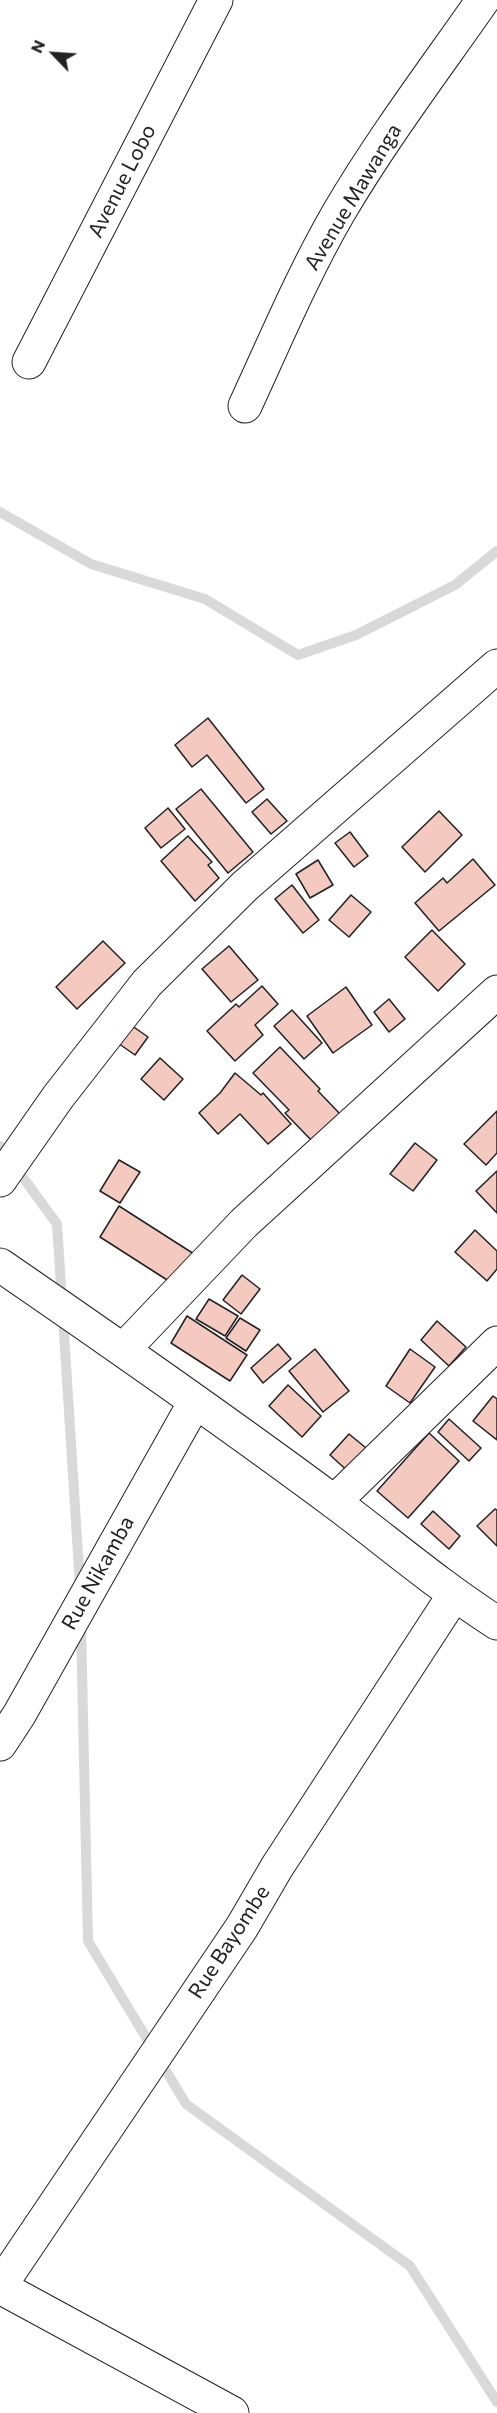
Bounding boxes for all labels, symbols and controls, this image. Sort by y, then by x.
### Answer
north arrow [24,24,84,84]
text: N [26,37,48,56]
street label: Avenue Mawanga [299,119,407,275]
street label: Avenue Lobo [83,120,161,242]
street label: Rue Nikamba [56,1512,140,1634]
street label: Rue Bayombe [183,1881,275,2003]

